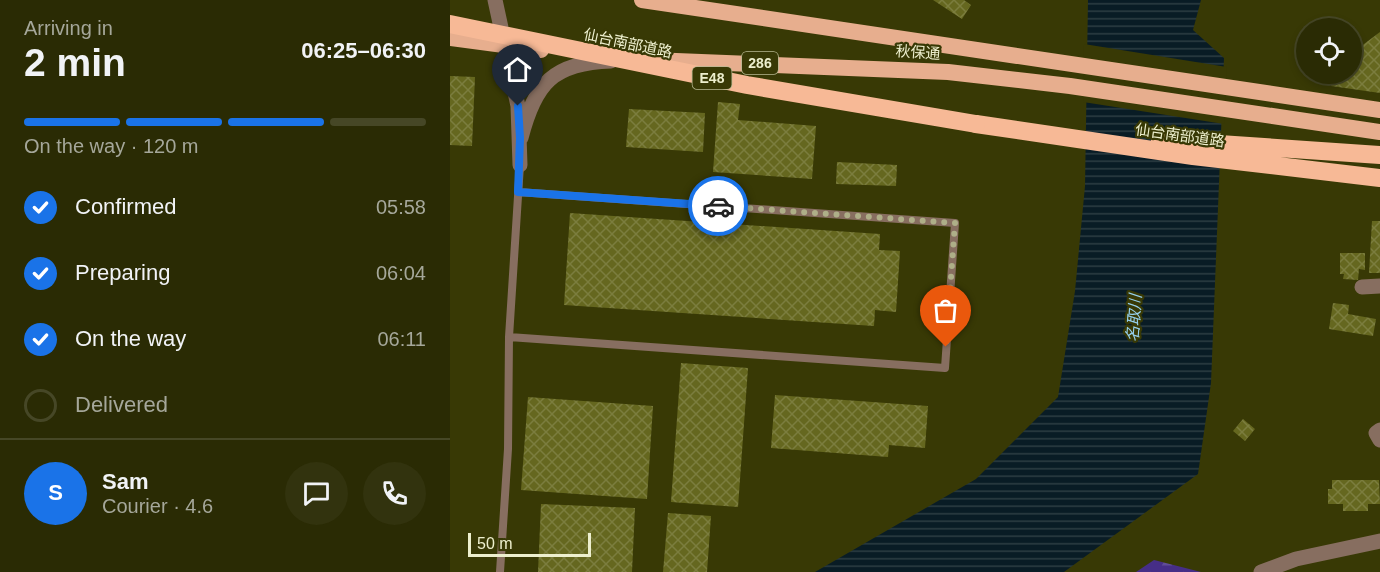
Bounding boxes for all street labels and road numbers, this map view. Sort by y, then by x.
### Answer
street label: 仙台南部道路 [582,25,674,61]
street label: 秋保通 [895,42,941,62]
road number: 286 [742,52,778,74]
road number: E48 [692,67,732,89]
street label: 仙台南部道路 [1134,120,1226,150]

